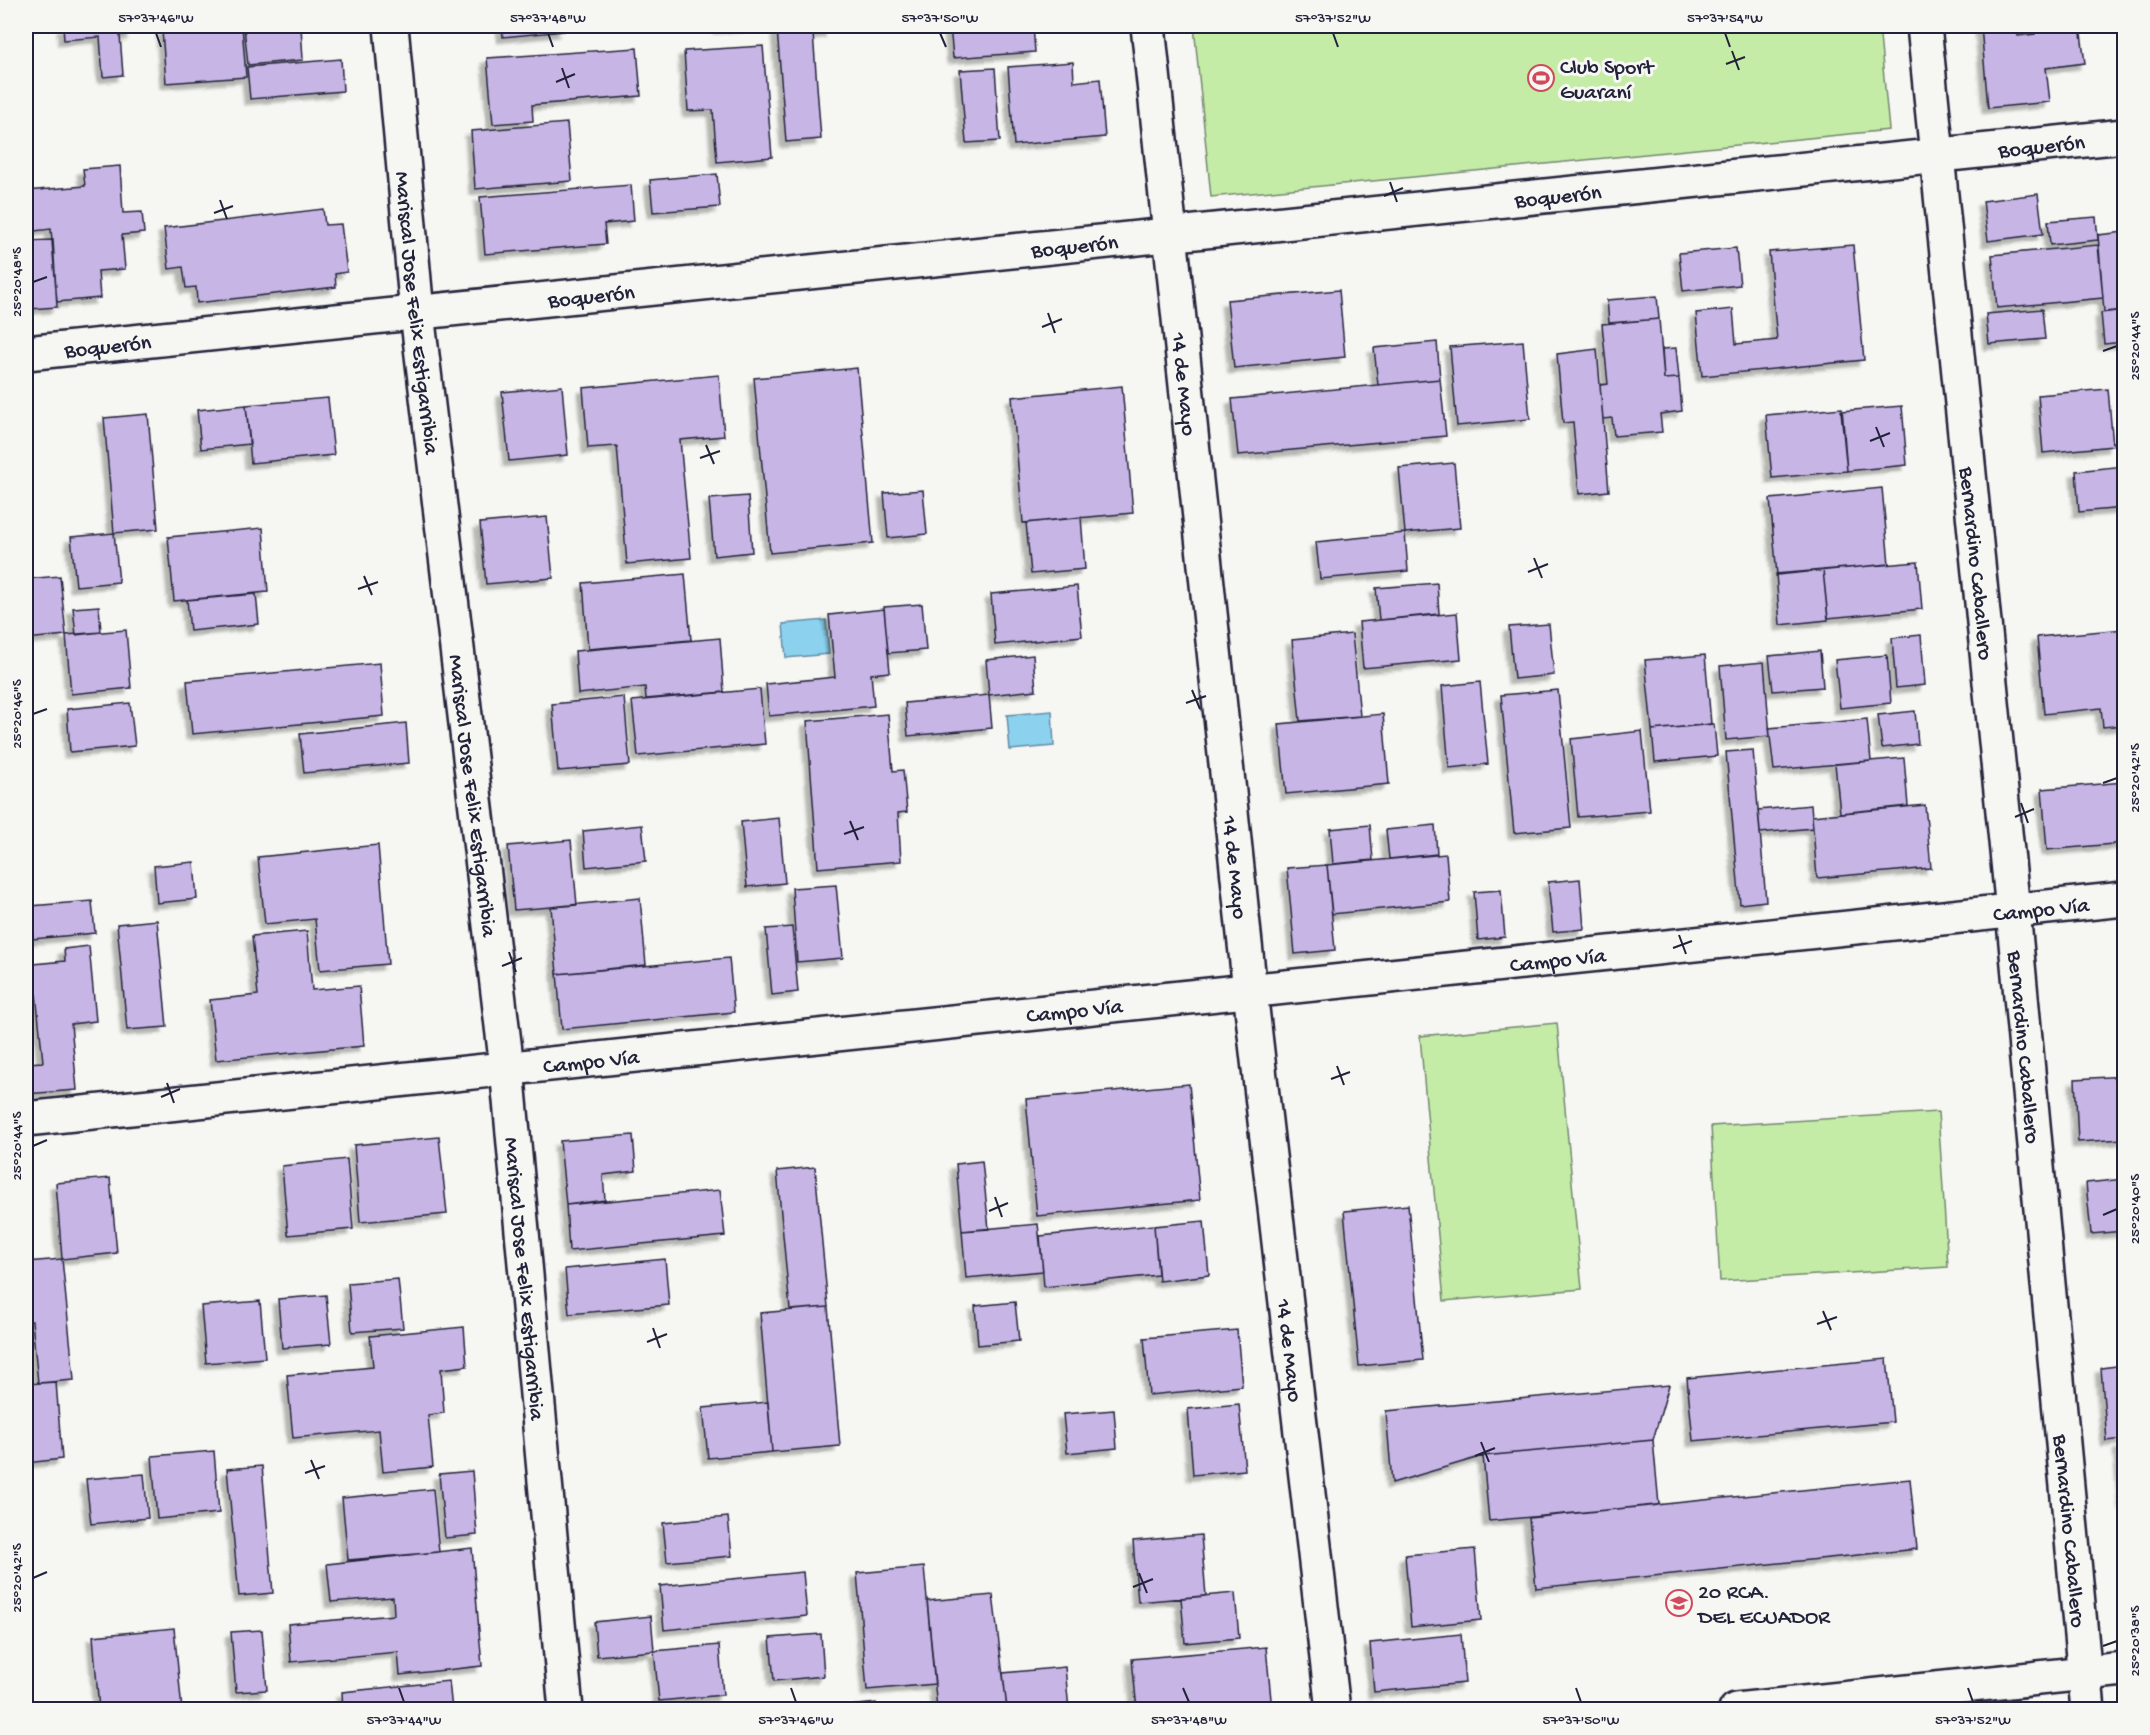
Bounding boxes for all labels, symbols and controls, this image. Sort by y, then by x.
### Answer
text: 57°37'46"W [118,10,194,28]
text: 57°37'48"W [510,10,586,28]
text: 57°37'50"W [901,10,979,28]
text: 57°37'52"W [1295,10,1371,28]
text: 57°37'54"W [1687,10,1763,28]
place label: Club Sport Guaraní [1560,56,1655,107]
sports icon: Club Sport Guaraní [1526,63,1556,93]
street label: Boquerón [1996,131,2087,166]
street label: Mariscal Jose Felix Estigarribia [387,171,443,457]
street label: Boquerón [1513,181,1603,216]
street label: Boquerón [1029,231,1120,266]
text: 25°20'48"S [9,247,27,317]
street label: Boquerón [546,281,637,316]
text: 25°20'44"S [2127,311,2145,381]
street label: 14 de Mayo [1163,330,1200,437]
street label: Boquerón [62,331,153,366]
street label: Bernardino Caballero [1951,465,1997,661]
street label: Mariscal Jose Felix Estigarribia [441,653,500,939]
text: 25°20'46"S [9,679,27,749]
text: 25°20'42"S [2127,743,2145,813]
street label: 14 de Mayo [1214,814,1251,921]
street label: Campo Vía [1992,894,2091,930]
street label: Campo Vía [1509,944,1608,980]
street label: Bernardino Caballero [2000,949,2044,1145]
street label: Campo Vía [1025,995,1125,1031]
street label: Campo Vía [542,1046,641,1082]
text: 25°20'44"S [9,1111,27,1181]
street label: Mariscal Jose Felix Estigarribia [496,1136,548,1422]
text: 25°20'40"S [2127,1174,2145,1244]
street label: 14 de Mayo [1269,1297,1306,1404]
street label: Bernardino Caballero [2045,1432,2089,1629]
text: 25°20'42"S [9,1543,27,1613]
place label: 20 RCA. DEL ECUADOR [1696,1581,1831,1632]
school or university icon: 20 RCA. DEL ECUADOR [1664,1588,1694,1618]
text: 25°20'38"S [2127,1606,2145,1676]
text: 57°37'44"W [366,1712,442,1730]
text: 57°37'46"W [758,1712,834,1730]
text: 57°37'48"W [1151,1712,1227,1730]
text: 57°37'50"W [1542,1712,1620,1730]
text: 57°37'52"W [1935,1712,2011,1730]

